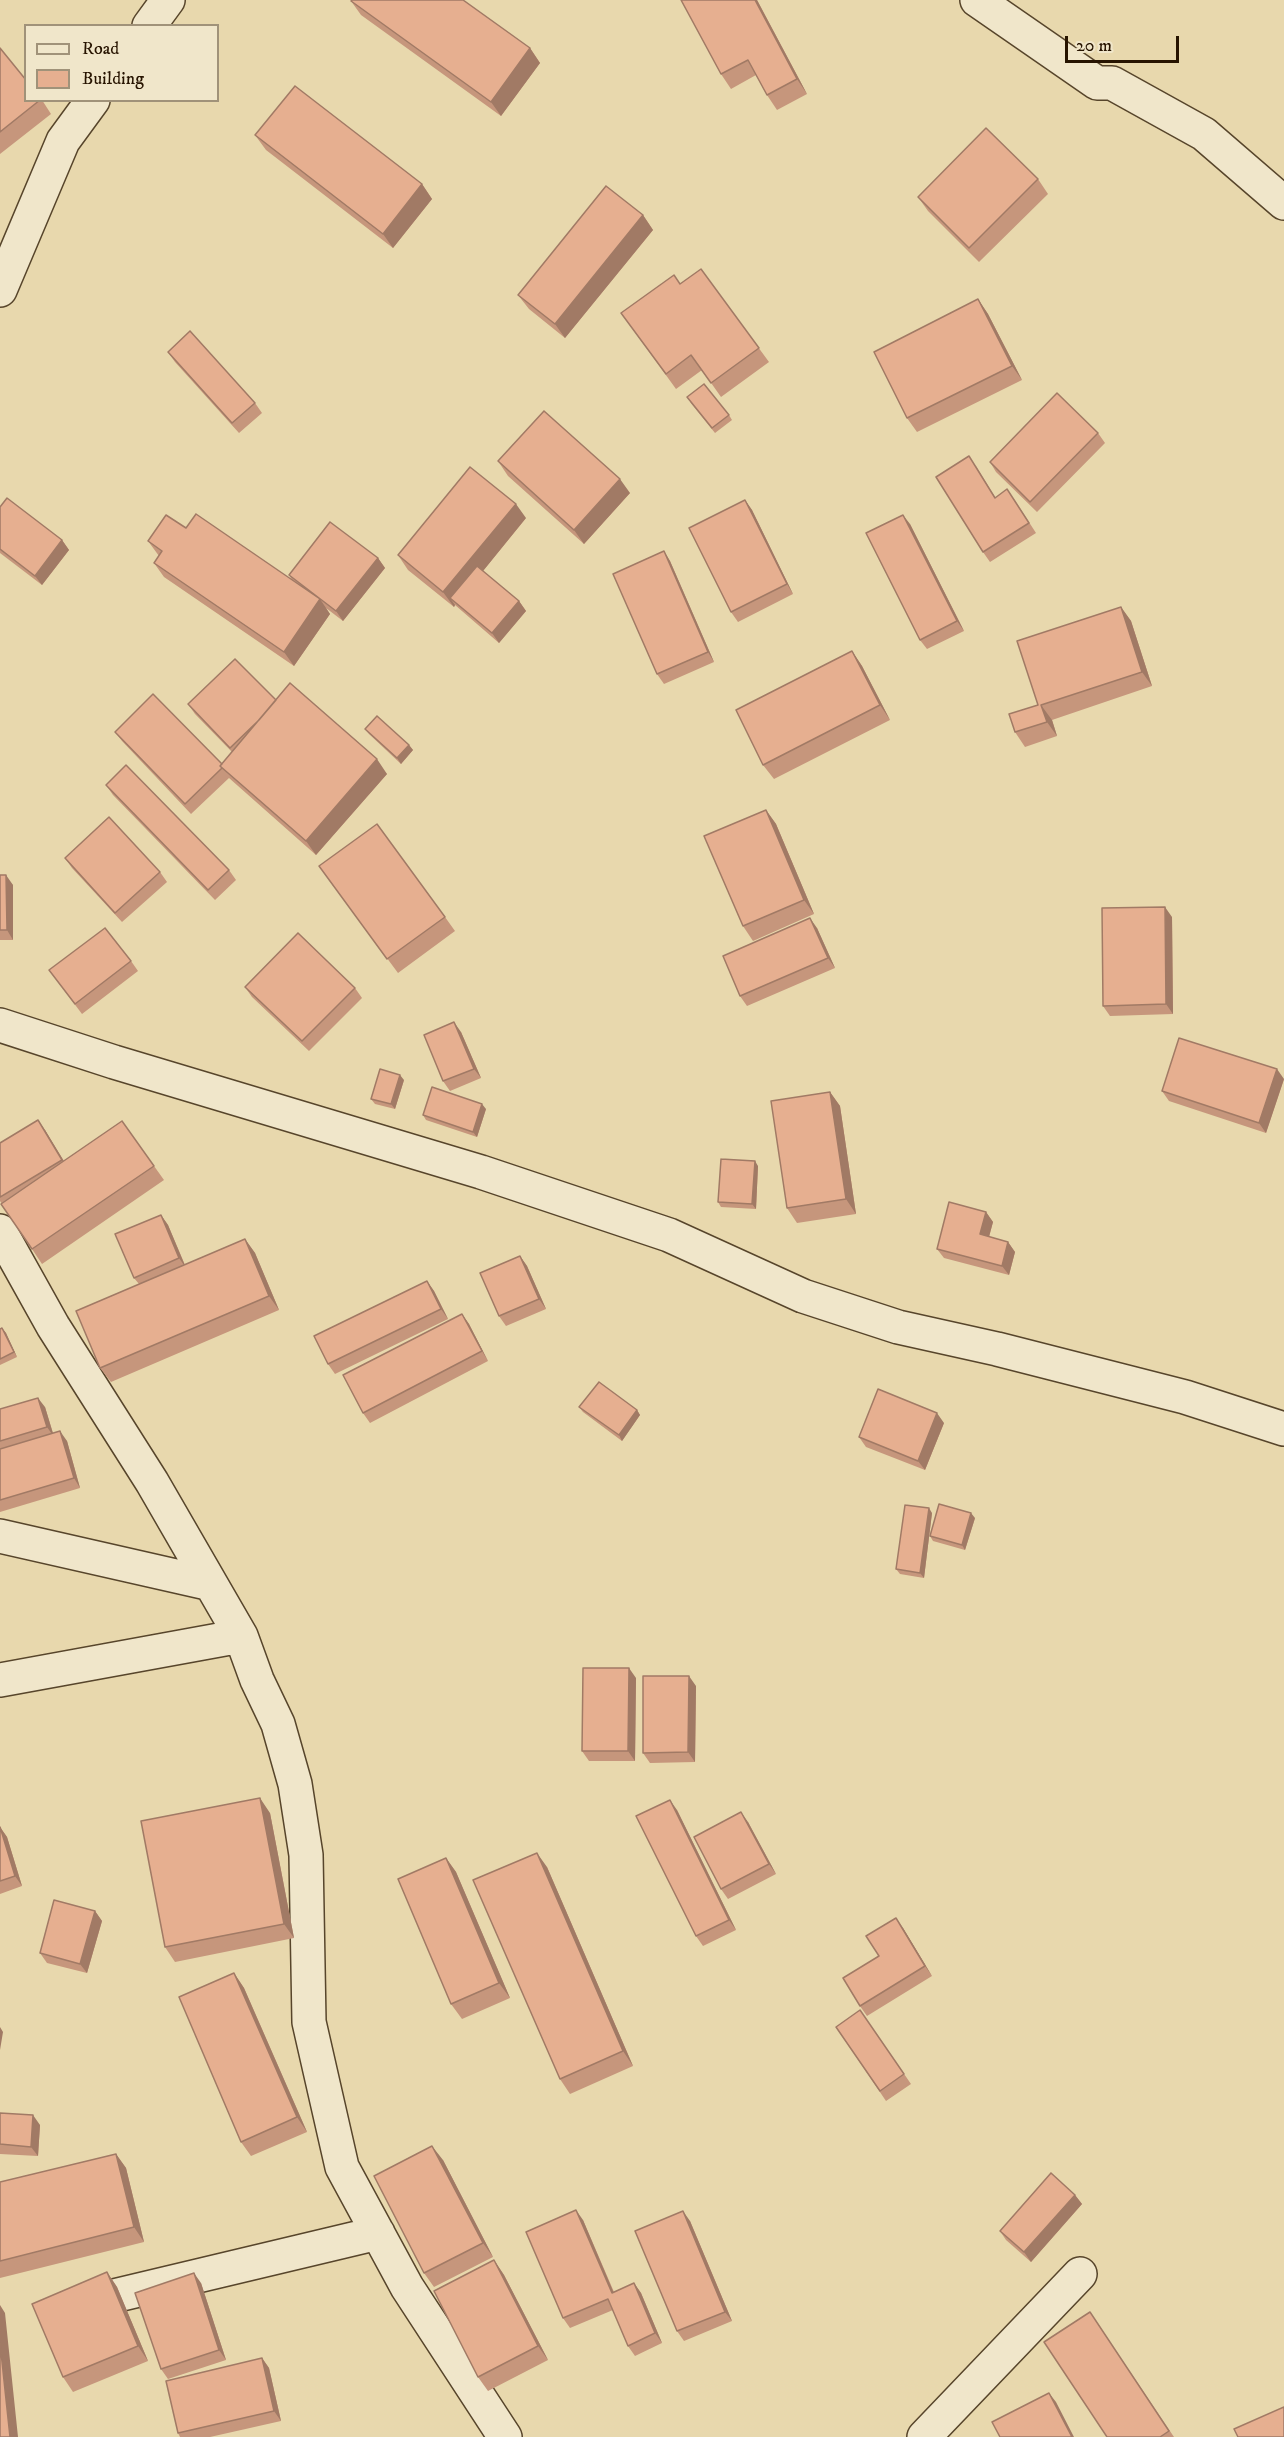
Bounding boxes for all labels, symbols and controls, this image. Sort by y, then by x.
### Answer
legend [24,24,219,102]
scale bar [1068,24,1182,62]
text: 20 m [1076,35,1112,57]
text: Road [82,38,119,60]
text: Building [82,68,144,90]

